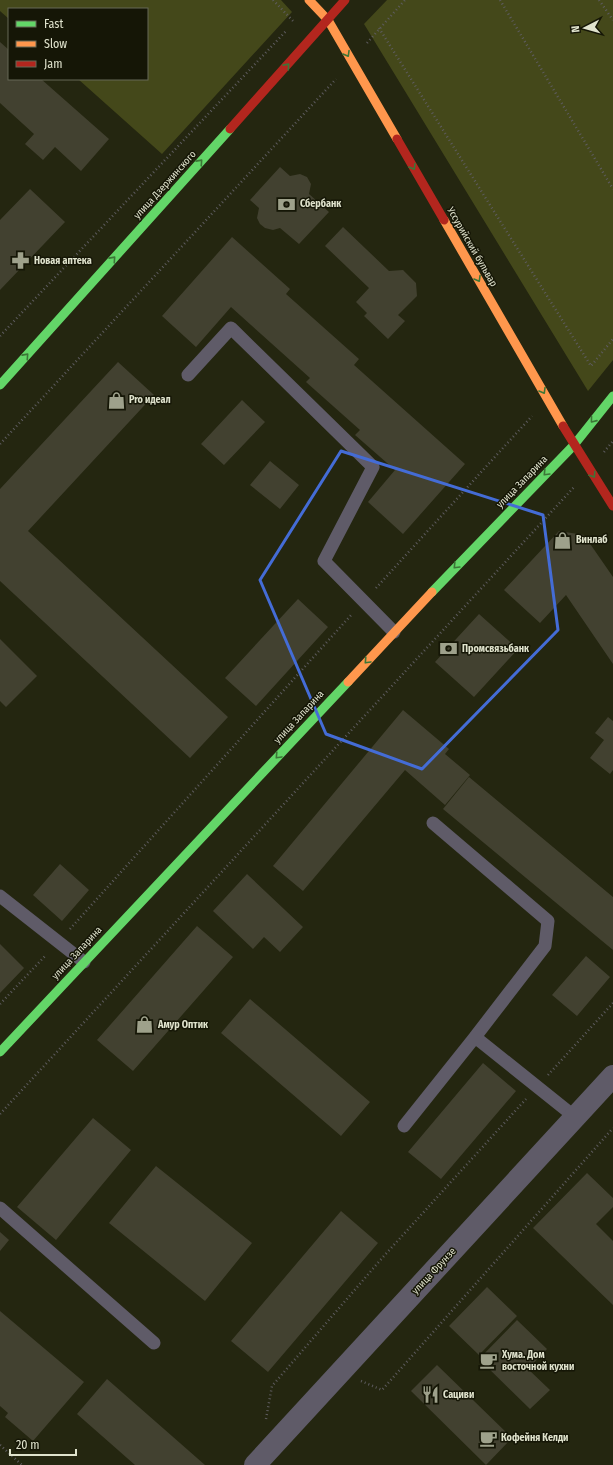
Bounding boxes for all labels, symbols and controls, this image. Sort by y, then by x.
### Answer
legend [8,8,148,80]
north arrow [565,8,605,48]
text: Fast [44,17,63,31]
text: N [569,25,582,33]
text: Slow [44,37,67,51]
one-way arrow [343,50,350,57]
text: Jam [44,57,62,71]
one-way arrow [282,63,290,71]
street label: улица Дзержинского [131,148,199,222]
one-way arrow [195,160,202,167]
one-way arrow [408,162,415,170]
bank icon: Сбербанк [277,194,297,214]
place label: Сбербанк [300,198,342,210]
street label: Уссурийский бульвар [444,204,500,289]
pharmacy icon: Новая аптека [11,251,31,271]
place label: Новая аптека [34,255,92,267]
one-way arrow [108,256,116,264]
one-way arrow [473,275,480,282]
one-way arrow [21,353,28,360]
one-way arrow [538,387,546,394]
shop icon: Pro идеал [106,390,126,410]
place label: Pro идеал [129,394,171,406]
one-way arrow [591,416,598,423]
street label: улица Запарина [494,453,550,511]
one-way arrow [544,468,551,476]
one-way arrow [589,471,596,478]
shop icon: Винлаб [553,530,573,550]
place label: Винлаб [576,534,608,546]
one-way arrow [453,561,461,569]
bank icon: Промсвязьбанк [439,639,459,659]
place label: Промсвязьбанк [462,643,530,655]
one-way arrow [364,656,372,664]
street label: улица Запарина [271,688,327,746]
one-way arrow [275,751,283,759]
street label: улица Запарина [49,924,105,982]
shop icon: Амур Оптик [135,1015,155,1035]
place label: Амур Оптик [157,1019,209,1031]
street label: улица Фрунзе [409,1245,459,1297]
place label: Хума. Дом восточной кухни [501,1349,574,1373]
cafe icon: Хума. Дом восточной кухни [479,1351,499,1371]
restaurant icon: Сациви [420,1385,440,1405]
place label: Сациви [443,1389,474,1401]
cafe icon: Кофейня Келди [478,1428,498,1448]
scale bar [10,1431,76,1457]
place label: Кофейня Келди [501,1432,568,1444]
text: 20 m [16,1438,40,1452]

